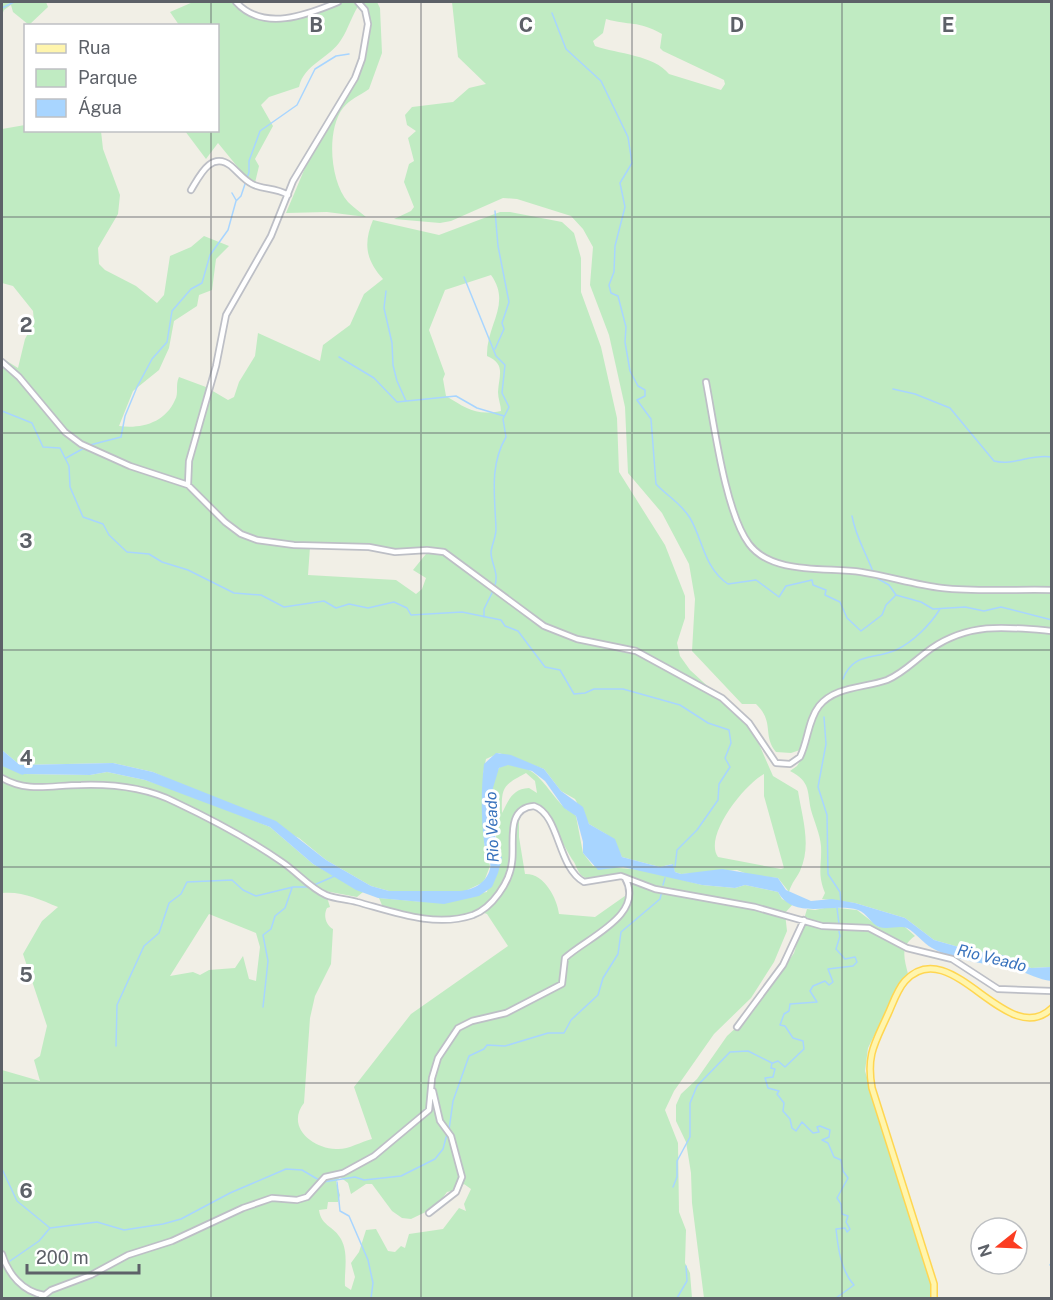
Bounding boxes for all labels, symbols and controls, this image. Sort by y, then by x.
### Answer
text: B [309,13,323,37]
text: C [519,13,533,37]
text: D [730,13,744,37]
text: E [942,13,954,37]
legend [24,24,219,132]
text: Rua [78,37,110,58]
text: Parque [78,67,138,88]
text: Água [78,96,122,118]
text: 2 [20,313,32,337]
text: 3 [19,529,33,553]
text: 4 [19,746,33,770]
water label: Rio Veado [481,791,503,863]
water label: Rio Veado [955,940,1029,976]
text: 5 [19,963,33,987]
text: 6 [19,1179,33,1203]
north arrow [969,1216,1029,1276]
scale bar [27,1237,140,1275]
text: N [974,1242,996,1259]
text: 200 m [36,1247,89,1268]

